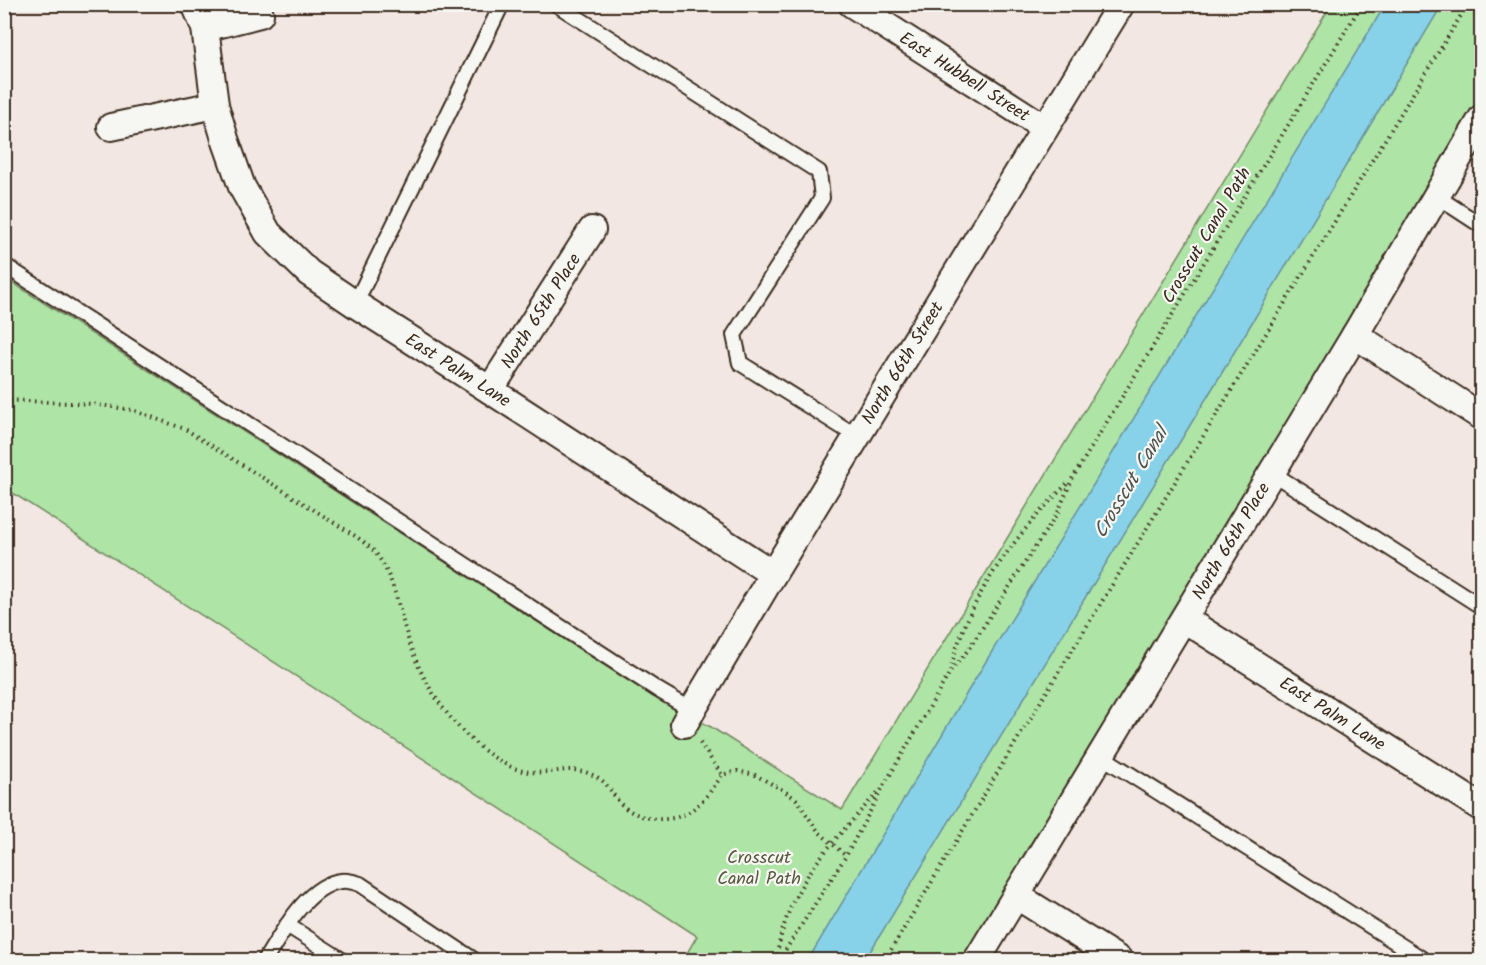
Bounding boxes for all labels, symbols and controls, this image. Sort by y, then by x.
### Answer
street label: East Hubbell Street [893,25,1036,131]
street label: Crosscut Canal Path [1155,162,1260,310]
street label: North 65th Place [494,248,590,375]
street label: North 66th Street [855,295,953,431]
street label: East Palm Lane [399,326,516,416]
water label: Crosscut Canal [1086,418,1180,545]
street label: North 66th Place [1185,477,1279,606]
street label: East Palm Lane [1273,670,1391,759]
park label: Crosscut Canal Path [717,844,801,894]

